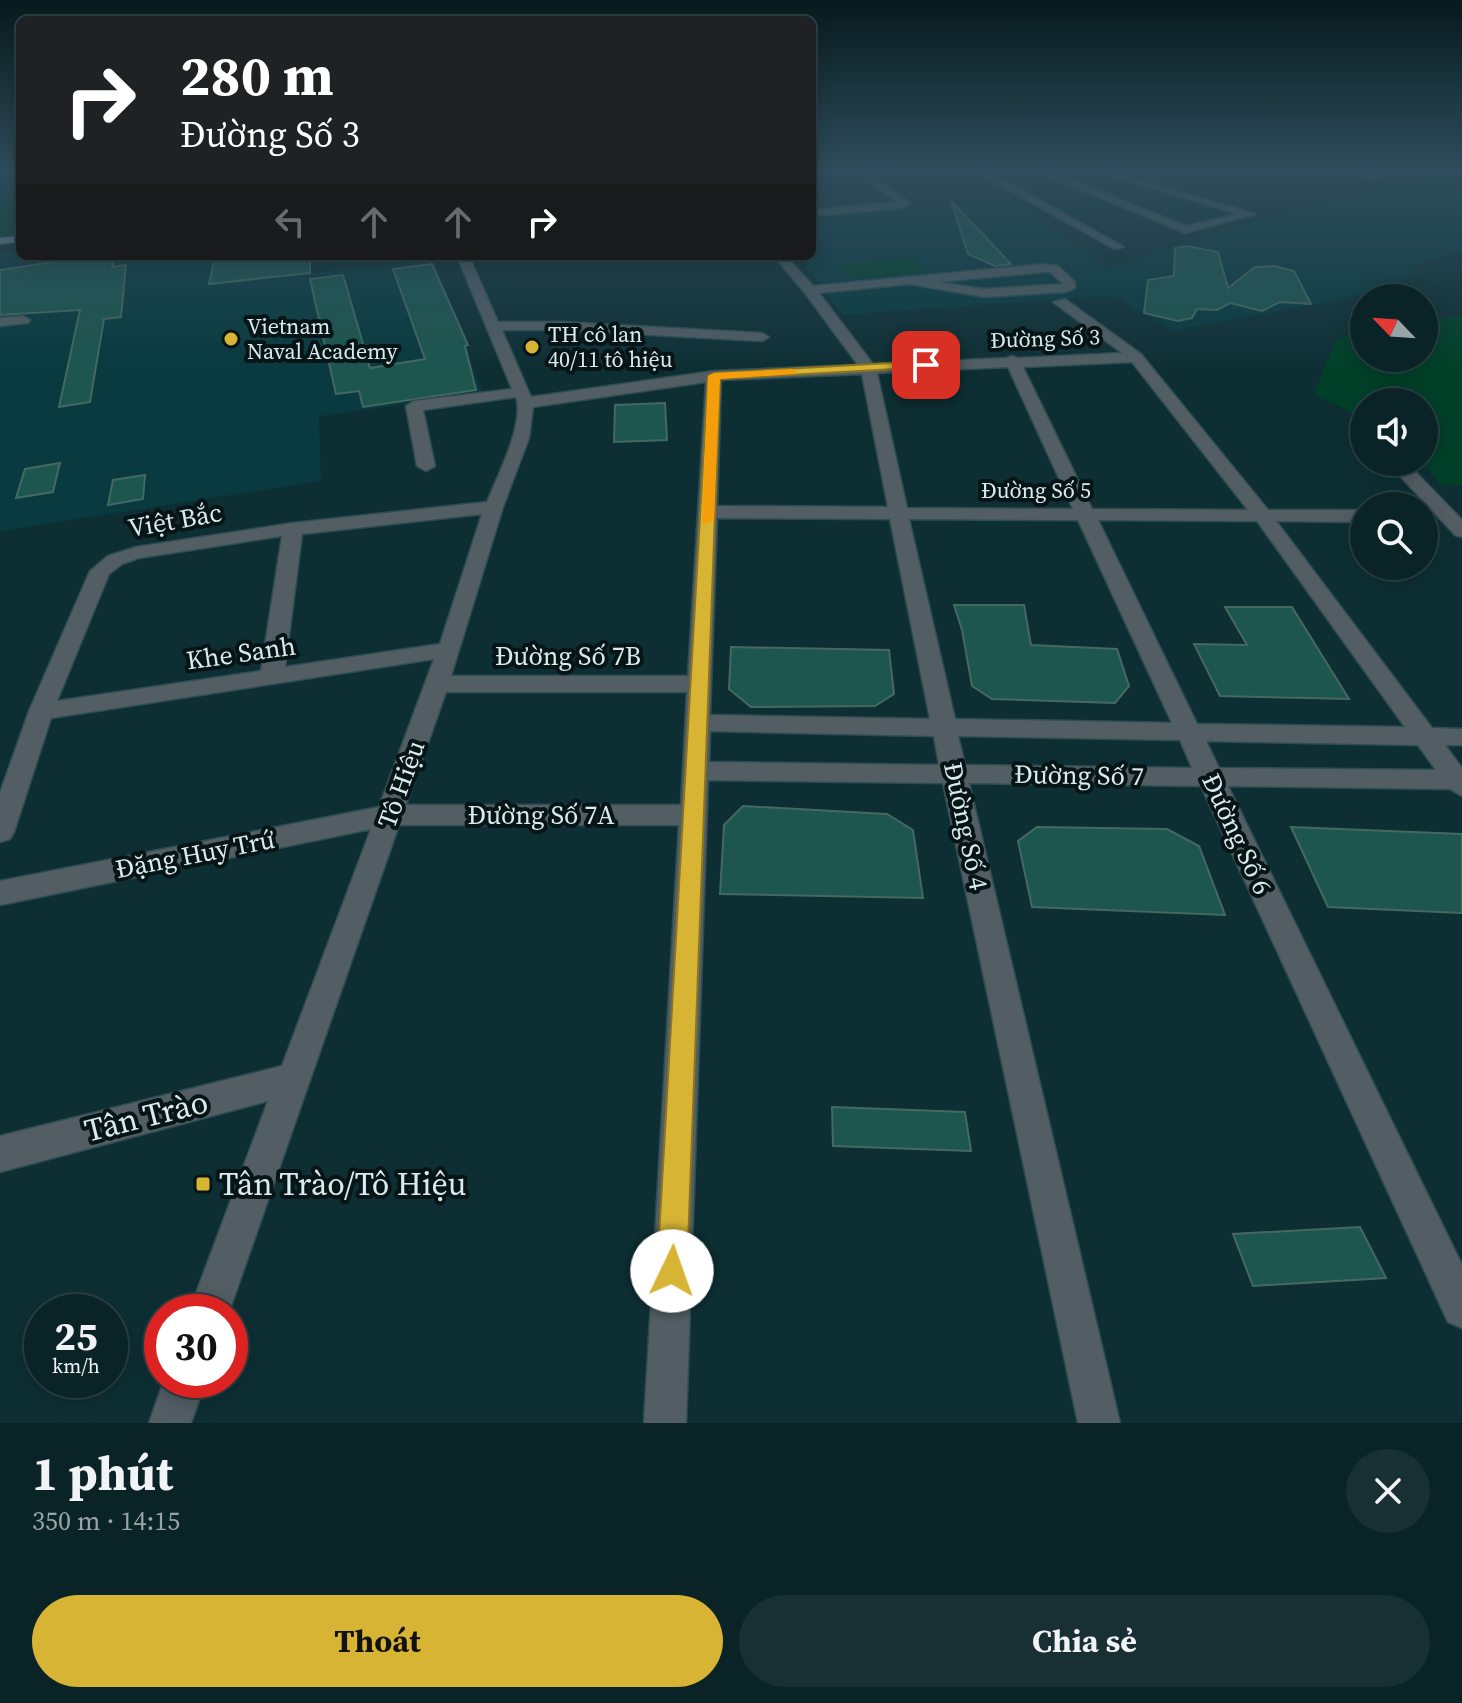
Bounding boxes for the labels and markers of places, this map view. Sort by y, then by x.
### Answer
place label: Vietnam Naval Academy [247,311,398,366]
place label: TH cô lan 40/11 tô hiệu [548,319,673,374]
marker: Vietnam Naval Academy [222,330,240,348]
pin [892,331,960,399]
marker: TH cô lan 40/11 tô hiệu [523,338,541,356]
place label: Tân Trào/Tô Hiệu [219,1162,467,1206]
marker: Tân Trào/Tô Hiệu [194,1175,212,1193]

